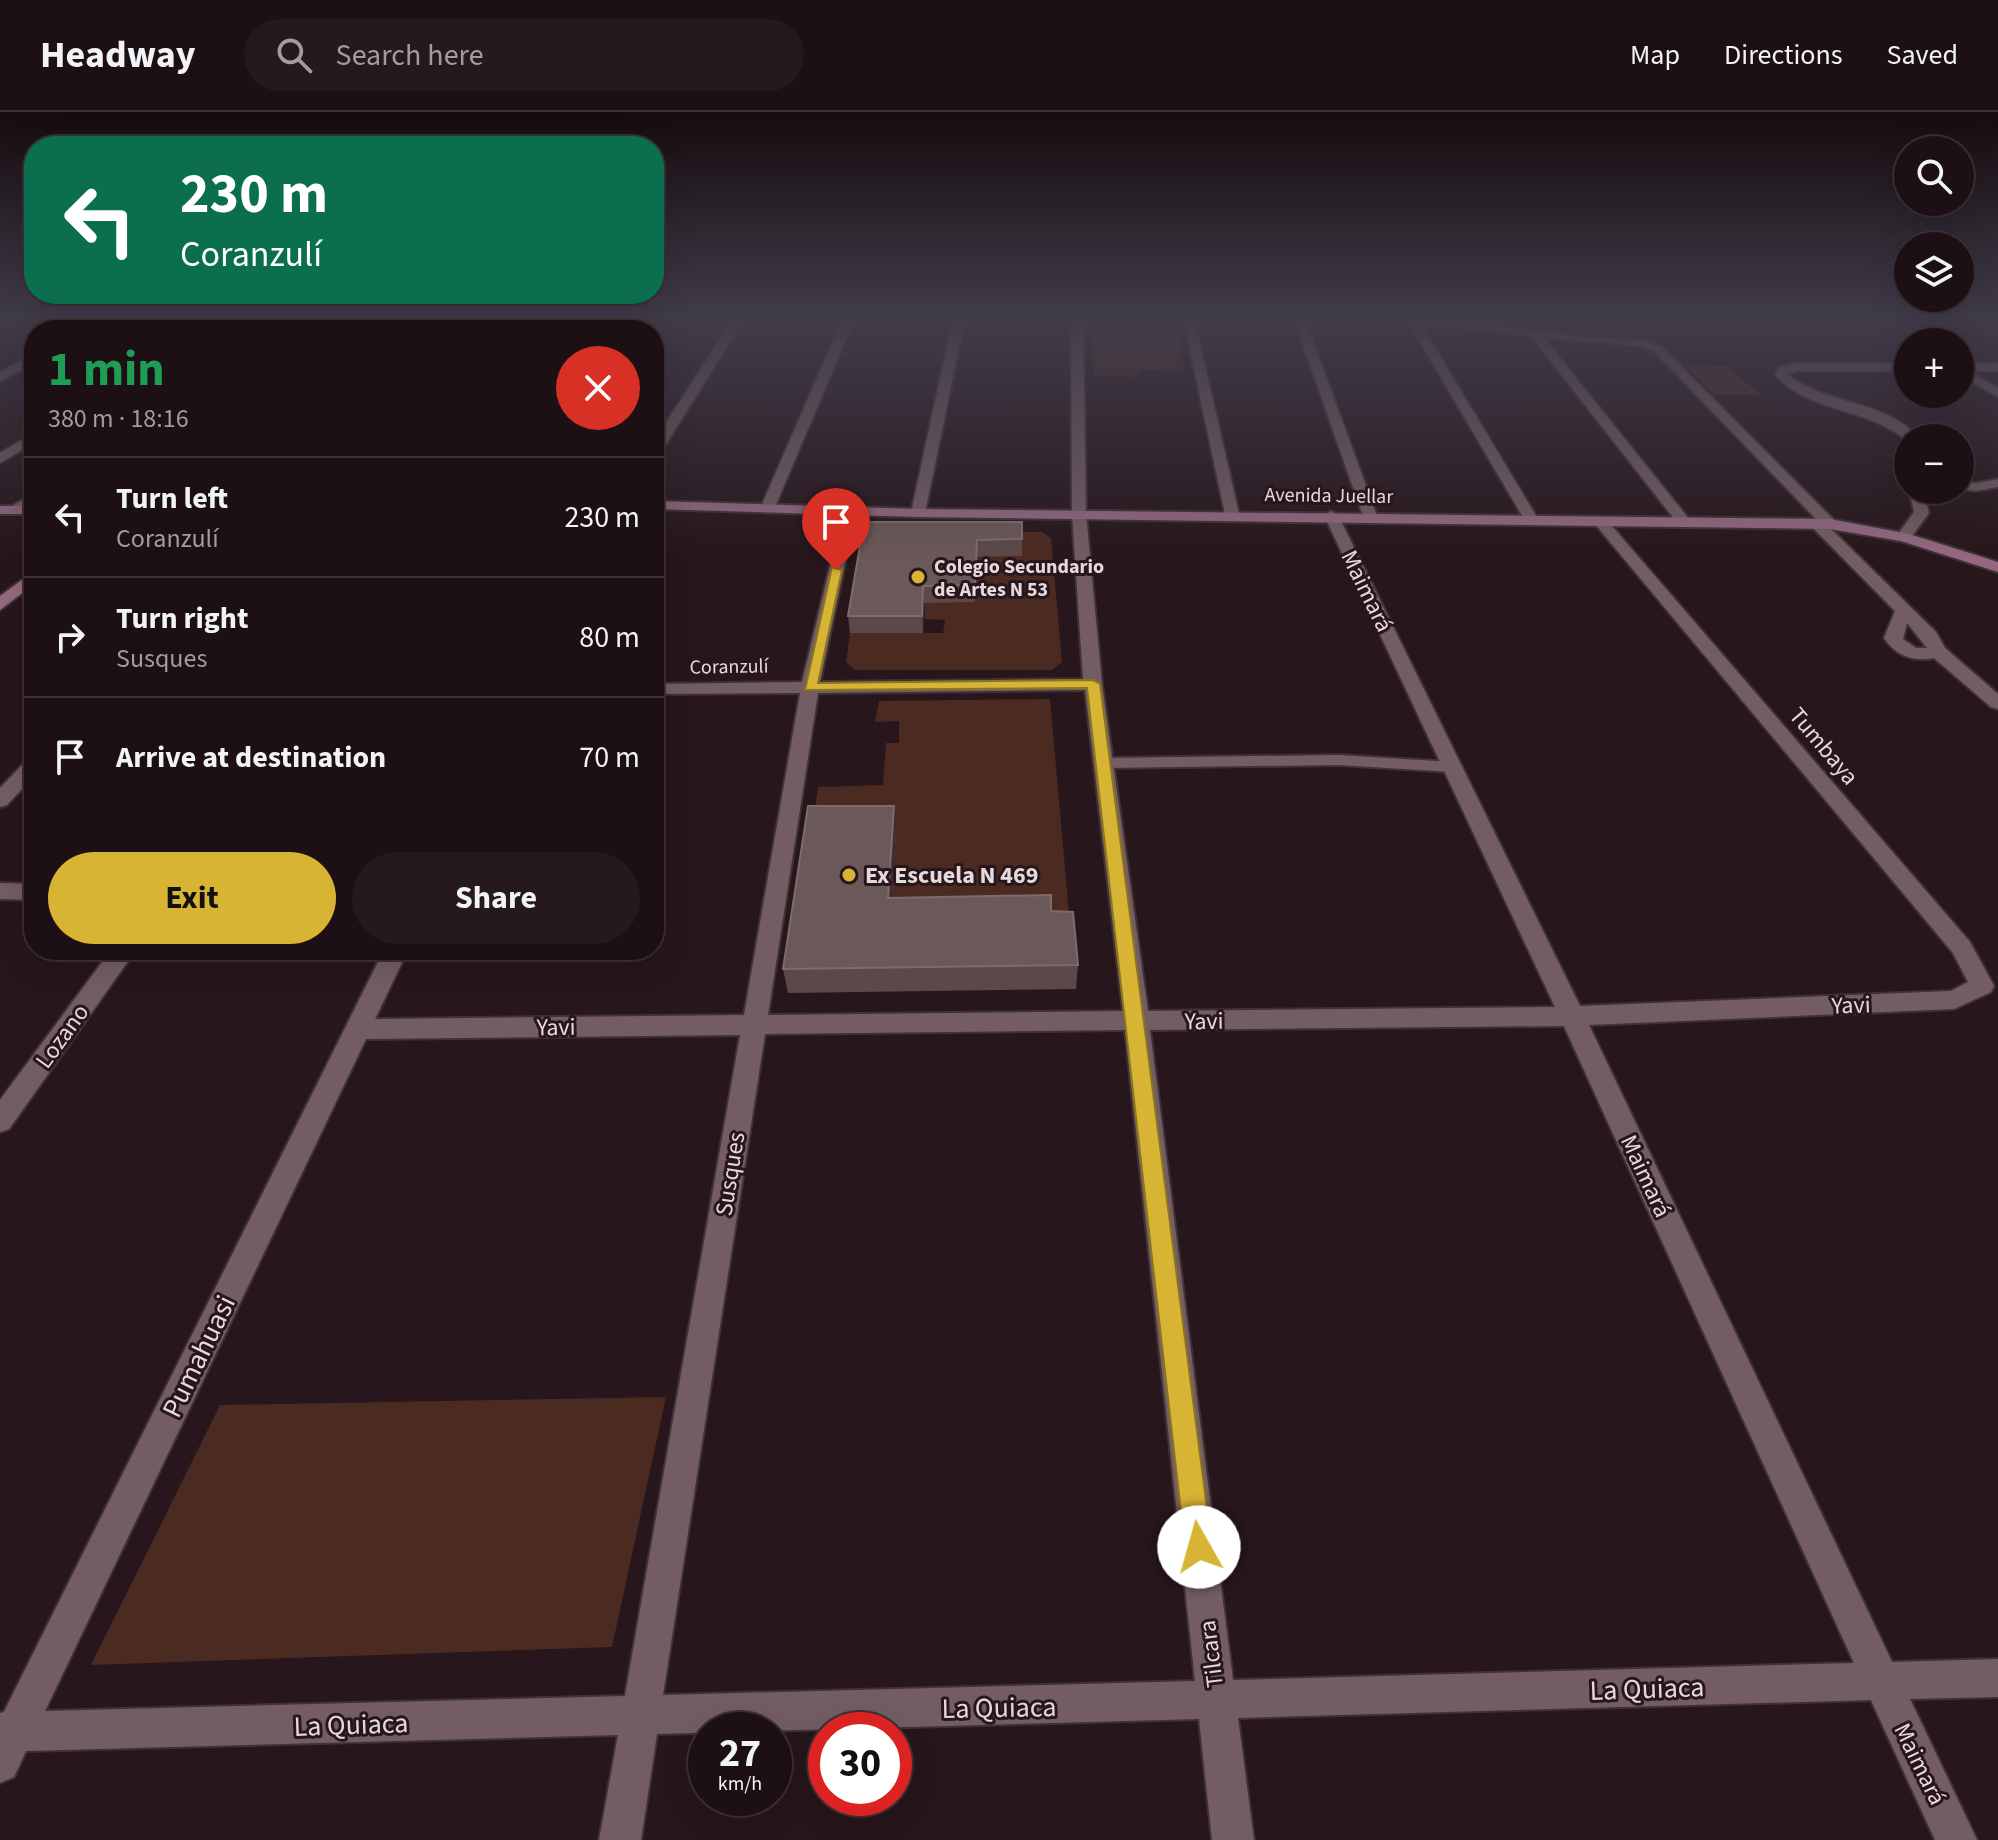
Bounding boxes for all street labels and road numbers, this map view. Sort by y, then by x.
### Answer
street label: Avenida Juellar [1264,481,1394,511]
street label: Maimará [1332,544,1401,638]
street label: Coranzulí [689,652,770,682]
street label: Tumbaya [1780,700,1867,793]
street label: Yavi [1830,987,1871,1024]
street label: Lozano [27,997,98,1076]
street label: Yavi [1183,1004,1224,1039]
street label: Yavi [535,1010,576,1045]
street label: Maimará [1611,1129,1680,1223]
street label: Susques [707,1130,754,1218]
street label: Pumahuasi [152,1289,246,1424]
street label: Tilcara [1190,1618,1233,1690]
street label: La Quiaca [1589,1667,1705,1711]
street label: La Quiaca [941,1687,1057,1729]
street label: La Quiaca [293,1703,409,1747]
street label: Maimará [1885,1717,1954,1811]

